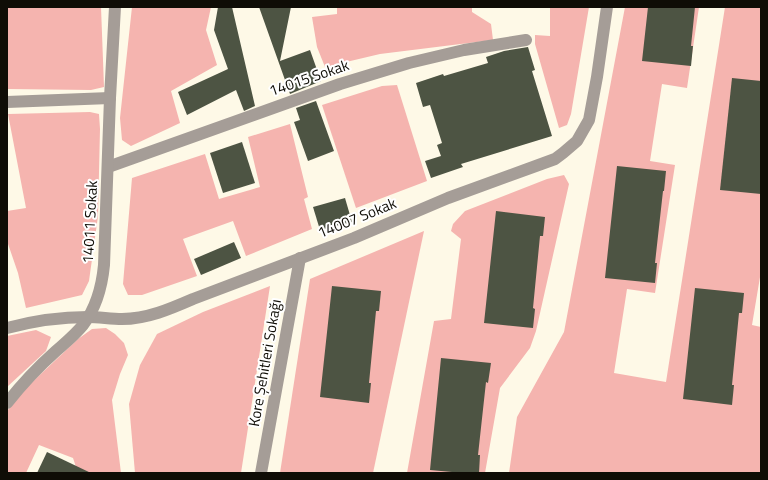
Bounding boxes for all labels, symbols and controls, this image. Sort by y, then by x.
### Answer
street label: 14015 Sokak [266,53,352,102]
street label: 14011 Sokak [76,180,103,264]
street label: 14007 Sokak [314,191,400,244]
street label: Kore Şehitleri Sokağı [242,297,287,428]

